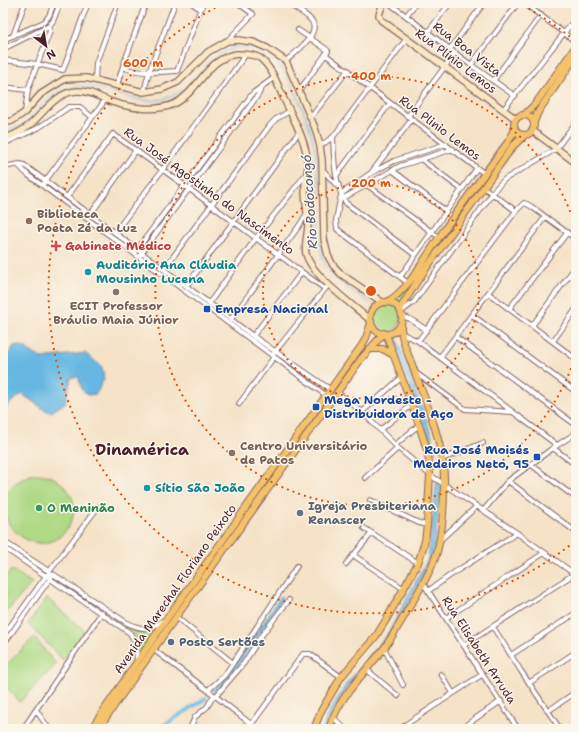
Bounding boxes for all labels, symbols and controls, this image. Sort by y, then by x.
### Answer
street label: Rua Boa Vista [430,18,505,80]
street label: Rua Plínio Lemos [412,25,500,97]
north arrow [26,26,66,66]
text: N [43,45,58,63]
text: 600 m [123,55,163,71]
text: 400 m [351,68,391,84]
street label: Rua Plinio Lemos [396,92,484,164]
street label: Rua José Agostinho do Nascimento [121,124,297,258]
water label: Rio Bodocongó [298,154,321,250]
text: 200 m [351,175,391,191]
place label: Biblioteca Poeta Zé da Luz [37,206,138,236]
marker: Biblioteca Poeta Zé da Luz [24,216,34,226]
place label: Gabinete Médico [65,238,172,254]
marker: Gabinete Médico [50,240,62,252]
place label: Auditório Ana Cláudia Mousinho Lucena [96,257,237,287]
marker: Auditório Ana Cláudia Mousinho Lucena [83,267,93,277]
centre of rings [364,284,378,298]
marker: ECIT Professor Bráulio Maia Júnior [111,287,121,297]
place label: ECIT Professor Bráulio Maia Júnior [53,298,179,328]
place label: Empresa Nacional [215,301,328,317]
marker: Empresa Nacional [202,304,212,314]
place label: Mega Nordeste - Distribuidora de Aço [324,392,454,422]
marker: Mega Nordeste - Distribuidora de Aço [311,402,321,412]
place label: Centro Universitário de Patos [240,438,368,468]
district label: Dinamérica [95,439,189,460]
place label: Rua José Moisés Medeiros Neto, 95 [413,442,529,472]
marker: Centro Universitário de Patos [227,448,237,458]
marker: Rua José Moisés Medeiros Neto, 95 [532,452,542,462]
place label: Sítio São João [155,480,245,496]
marker: Sítio São João [142,483,152,493]
place label: Igreja Presbiteriana Renascer [308,498,437,528]
place label: O Meninão [47,500,115,516]
street label: Avenida Marechal Floriano Peixoto [110,501,240,677]
marker: O Meninão [34,503,44,513]
marker: Igreja Presbiteriana Renascer [295,508,305,518]
street label: Rua Elisabeth Arruda [438,593,520,707]
place label: Posto Sertões [179,634,265,650]
marker: Posto Sertões [166,637,176,647]

